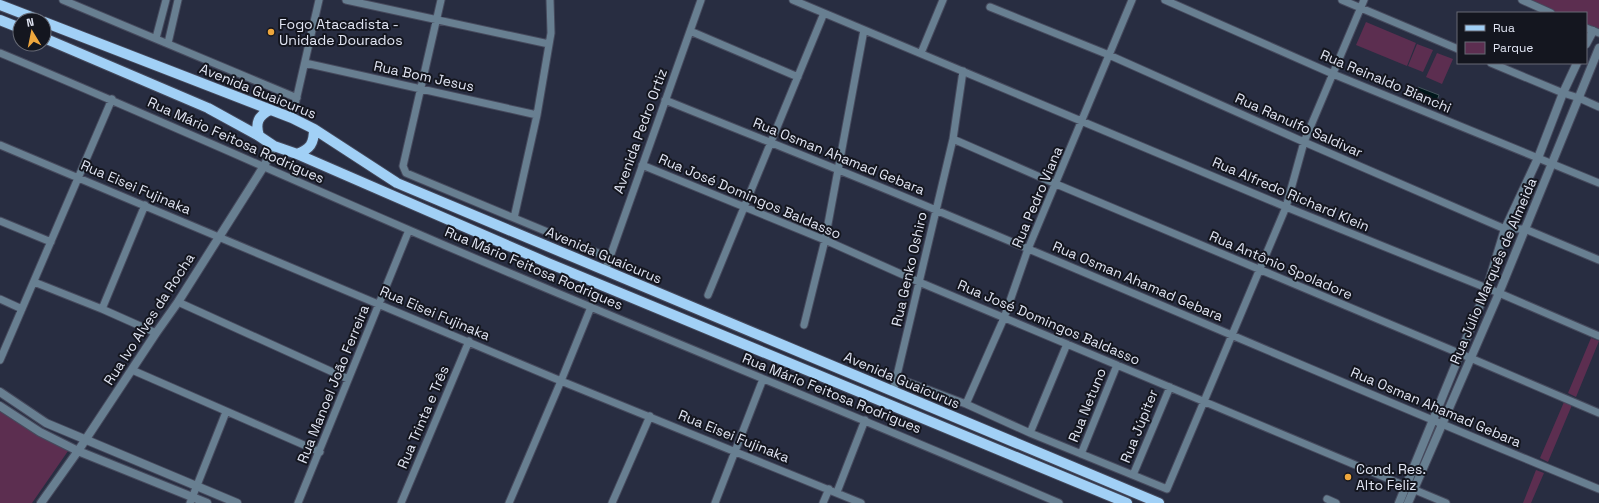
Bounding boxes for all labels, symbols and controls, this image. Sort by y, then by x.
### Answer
north arrow [12,12,52,52]
legend [1457,12,1587,64]
text: N [25,15,35,30]
place label: Fogo Atacadista - Unidade Dourados [279,15,403,49]
text: Rua [1493,20,1515,36]
marker: Fogo Atacadista - Unidade Dourados [266,27,276,37]
text: Parque [1493,40,1533,56]
street label: Rua Reinaldo Bianchi [1318,45,1454,117]
street label: Rua Bom Jesus [372,57,476,95]
street label: Avenida Guaicurus [197,59,319,123]
street label: Avenida Pedro Ortiz [609,66,671,196]
street label: Rua Ranulfo Saldivar [1232,89,1366,161]
street label: Rua Mário Feitosa Rodrigues [145,93,327,187]
street label: Rua Osman Ahamad Gebara [751,113,927,199]
street label: Rua Pedro Viana [1008,144,1066,250]
street label: Rua José Domingos Baldasso [656,149,844,243]
street label: Rua Alfredo Richard Klein [1210,153,1372,235]
street label: Rua Eisei Fujinaka [78,156,194,218]
street label: Rua Júlio Marquês de Almeida [1446,175,1540,367]
street label: Rua Genko Oshiro [887,210,931,328]
street label: Rua Mário Feitosa Rodrigues [442,222,626,314]
street label: Avenida Guaicurus [543,222,665,288]
street label: Rua Antônio Spoladore [1207,227,1355,303]
street label: Rua Osman Ahamad Gebara [1050,237,1226,325]
street label: Rua Ivo Alves da Rocha [100,250,198,388]
street label: Rua José Domingos Baldasso [955,275,1143,369]
street label: Rua Eisei Fujinaka [377,282,493,344]
street label: Rua Manoel João Ferreira [293,302,373,466]
street label: Avenida Guaicurus [841,347,963,413]
street label: Rua Mário Feitosa Rodrigues [740,349,924,437]
street label: Rua Trinta e Três [393,363,453,471]
street label: Rua Osman Ahamad Gebara [1348,363,1524,451]
street label: Rua Netuno [1064,365,1110,445]
street label: Rua Júpiter [1116,387,1162,465]
street label: Rua Eisei Fujinaka [676,406,792,466]
place label: Cond. Res. Alto Feliz [1356,460,1426,494]
marker: Cond. Res. Alto Feliz [1343,472,1353,482]

